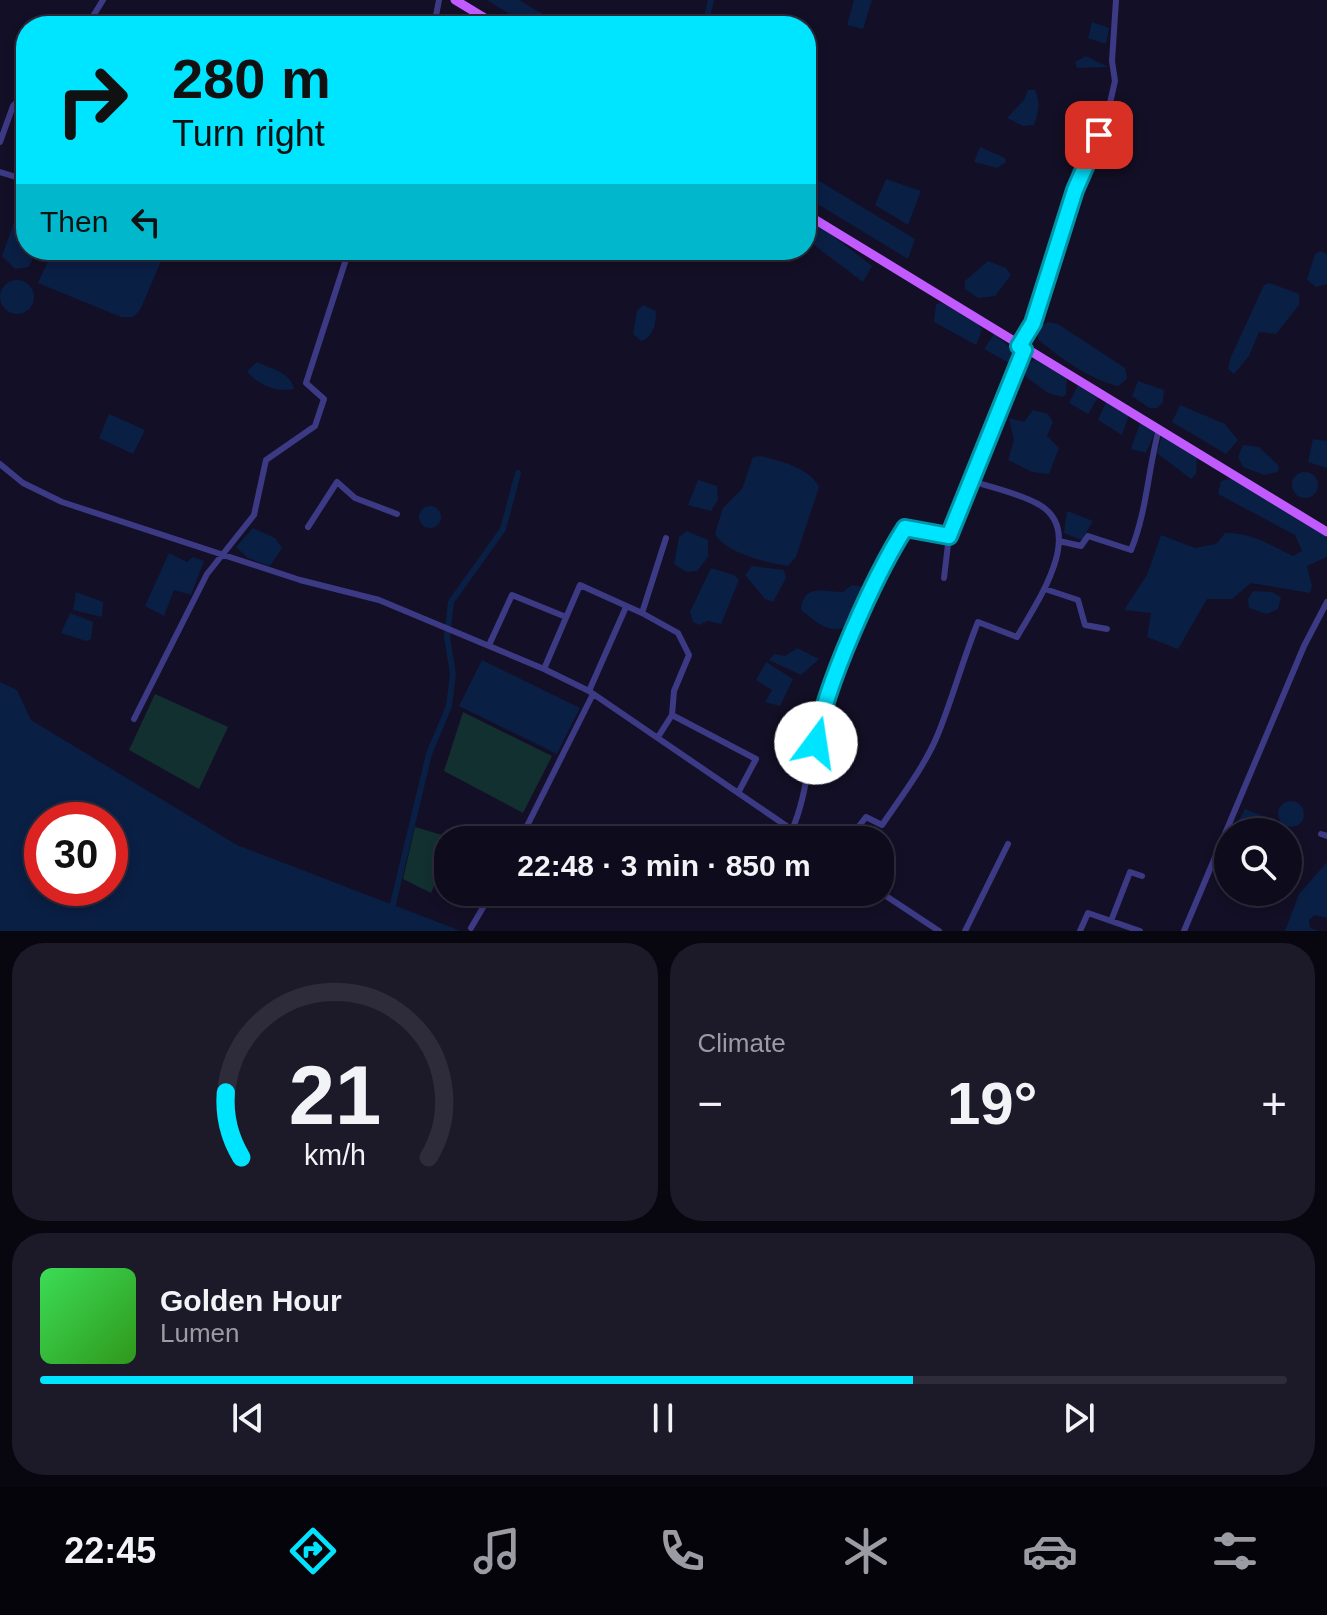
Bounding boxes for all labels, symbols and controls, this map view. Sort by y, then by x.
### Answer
text: 280 m [172,47,331,110]
icon: right [40,48,144,152]
pin [1065,101,1133,169]
text: Turn right [172,113,325,154]
icon: arrive [1077,113,1121,157]
icon: left [124,200,168,244]
text: Then [40,205,108,238]
position arrow [774,701,858,785]
speed limit sign: 30 [24,802,128,906]
map controls [1214,818,1302,906]
button: search [1214,818,1302,906]
text: 22:48 · 3 min · 850 m [517,849,811,882]
text: Climate [698,1028,786,1058]
text: 21 [288,1049,381,1142]
text: 19° [947,1070,1038,1137]
text: − [698,1079,723,1128]
text: + [1261,1079,1287,1128]
text: km/h [304,1139,366,1171]
text: Golden Hour [160,1284,342,1317]
text: Lumen [160,1318,240,1348]
icon: previous [226,1396,270,1440]
icon: pause [641,1396,685,1440]
icon: next [1057,1396,1101,1440]
icon: directions [285,1523,341,1579]
icon: music [469,1523,525,1579]
icon: phone [654,1523,710,1579]
icon: climate [838,1523,894,1579]
icon: car [1022,1523,1078,1579]
icon: filters [1207,1523,1263,1579]
text: 22:45 [64,1530,156,1571]

